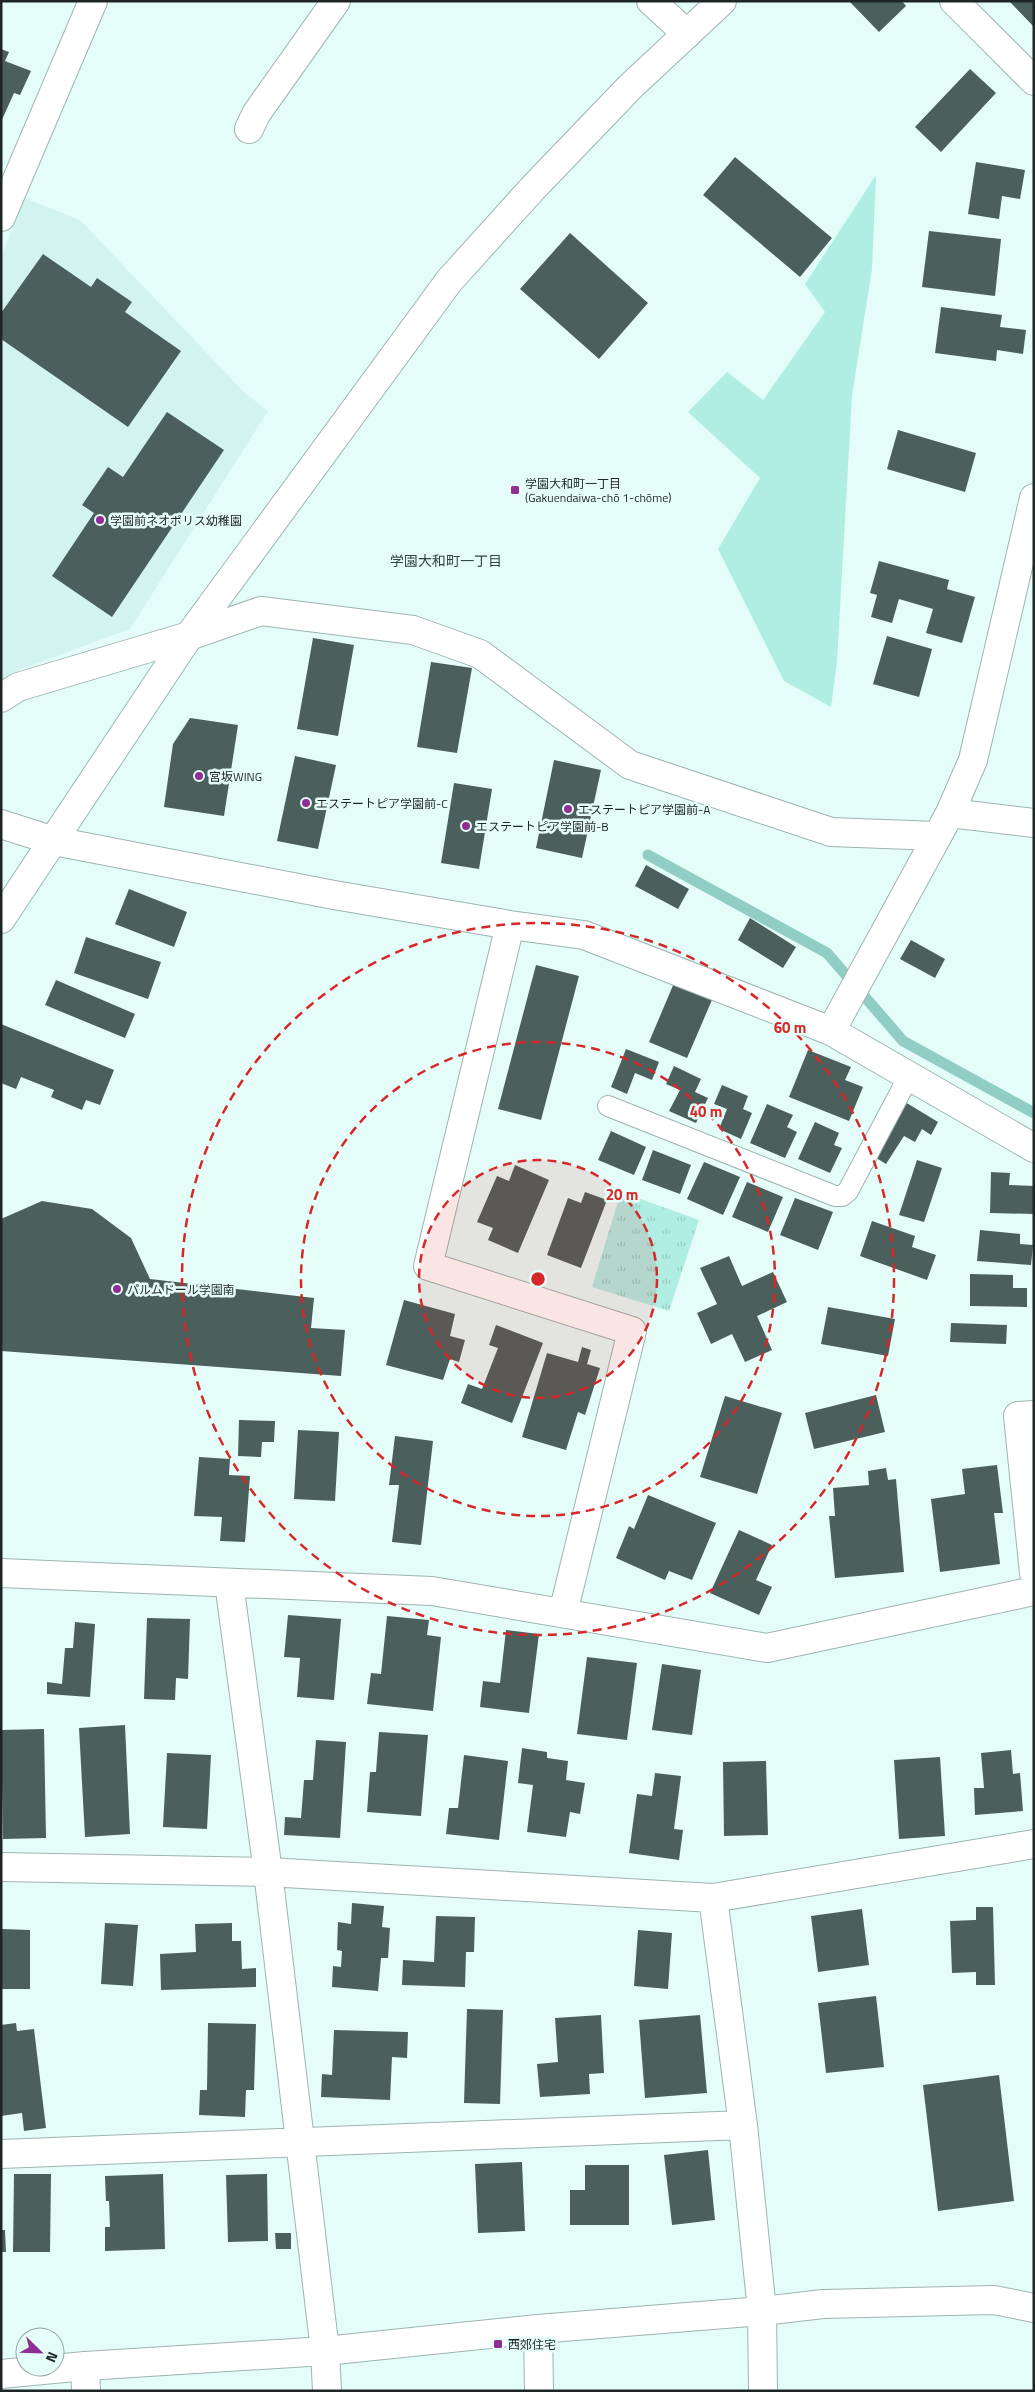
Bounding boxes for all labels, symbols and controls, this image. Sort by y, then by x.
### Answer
place label: 学園大和町一丁目 (Gakuendaiwa-chō 1-chōme) [525,474,671,507]
marker: 学園大和町一丁目 (Gakuendaiwa-chō 1-chōme) [509,484,521,496]
place label: 学園前ネオポリス幼稚園 [110,511,242,530]
marker: 学園前ネオポリス幼稚園 [94,514,106,526]
district label: 学園大和町一丁目 [390,550,502,571]
place label: 宮坂WING [209,767,262,786]
marker: 宮坂WING [193,770,205,782]
place label: エステートピア学園前-C [316,794,448,813]
marker: エステートピア学園前-C [300,797,312,809]
place label: エステートピア学園前-A [578,800,710,819]
marker: エステートピア学園前-A [562,803,574,815]
place label: エステートピア学園前-B [476,817,609,836]
marker: エステートピア学園前-B [460,820,472,832]
text: 60 m [774,1016,806,1039]
text: 40 m [690,1100,722,1123]
text: 20 m [606,1183,638,1206]
centre of rings [529,1270,547,1288]
place label: パルムドール学園南 [127,1280,235,1299]
marker: パルムドール学園南 [111,1283,123,1295]
north arrow [15,2327,65,2377]
place label: 西郊住宅 [508,2335,556,2354]
marker: 西郊住宅 [492,2338,504,2350]
text: N [41,2349,64,2366]

